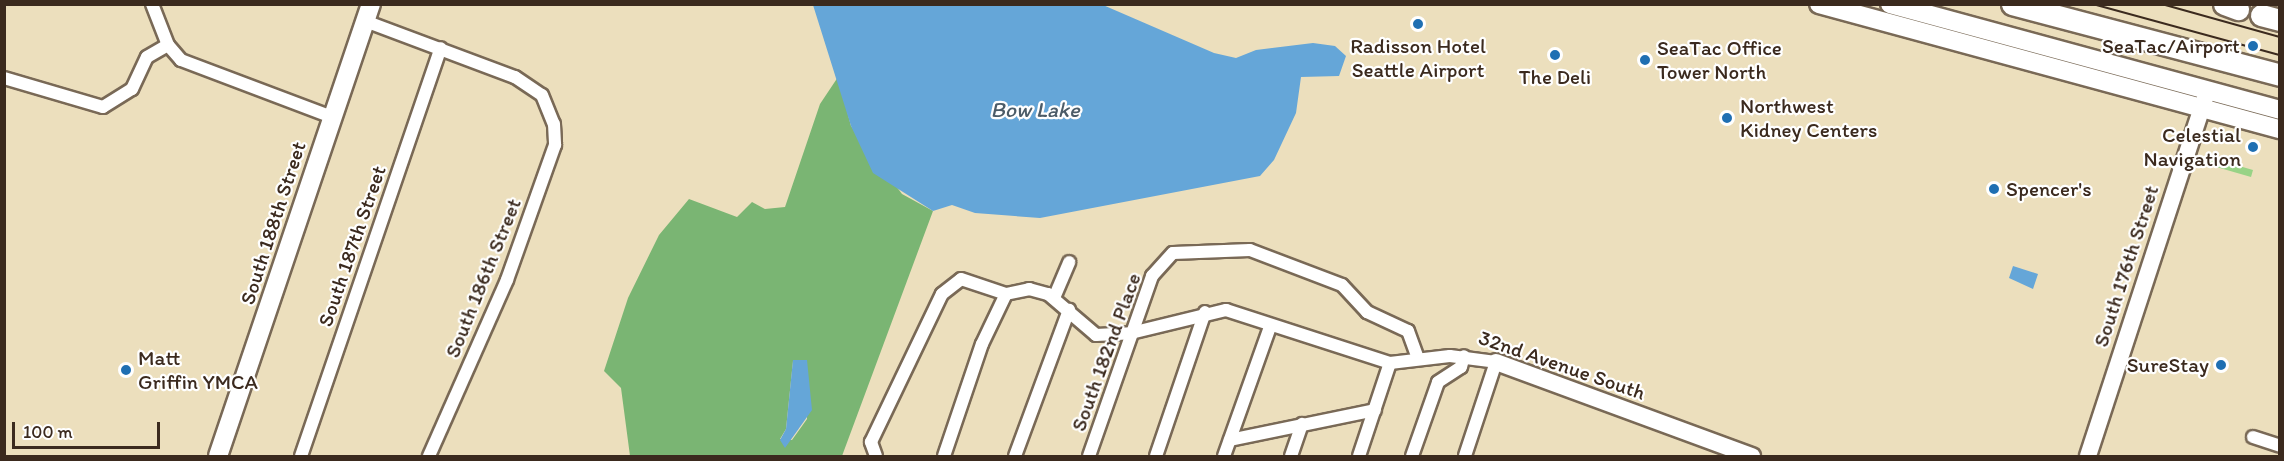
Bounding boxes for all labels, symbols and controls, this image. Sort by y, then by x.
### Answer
marker: Radisson Hotel Seattle Airport [1411,17,1425,31]
place label: Radisson Hotel Seattle Airport [1350,33,1486,83]
place label: SeaTac/Airport [2102,33,2240,59]
place label: SeaTac Office Tower North [1657,35,1782,85]
marker: SeaTac/Airport [2244,37,2262,55]
marker: The Deli [1548,48,1562,62]
marker: SeaTac Office Tower North [1638,53,1652,67]
place label: The Deli [1518,64,1592,90]
place label: Northwest Kidney Centers [1740,93,1877,143]
water label: Bow Lake [990,97,1080,123]
marker: Northwest Kidney Centers [1718,109,1736,127]
place label: Celestial Navigation [2144,122,2241,172]
street label: South 188th Street [235,139,311,307]
marker: Celestial Navigation [2246,140,2260,154]
street label: South 187th Street [313,163,391,329]
place label: Spencer's [2006,176,2092,202]
marker: Spencer's [1987,182,2001,196]
street label: South 176th Street [2088,182,2164,350]
street label: South 186th Street [440,195,526,361]
street label: South 182nd Place [1066,270,1146,434]
street label: 32nd Avenue South [1476,325,1648,405]
place label: Matt Griffin YMCA [138,345,259,395]
place label: SureStay [2127,352,2209,378]
marker: SureStay [2214,358,2228,372]
marker: Matt Griffin YMCA [119,363,133,377]
scale bar [15,410,164,448]
text: 100 m [23,421,73,443]

